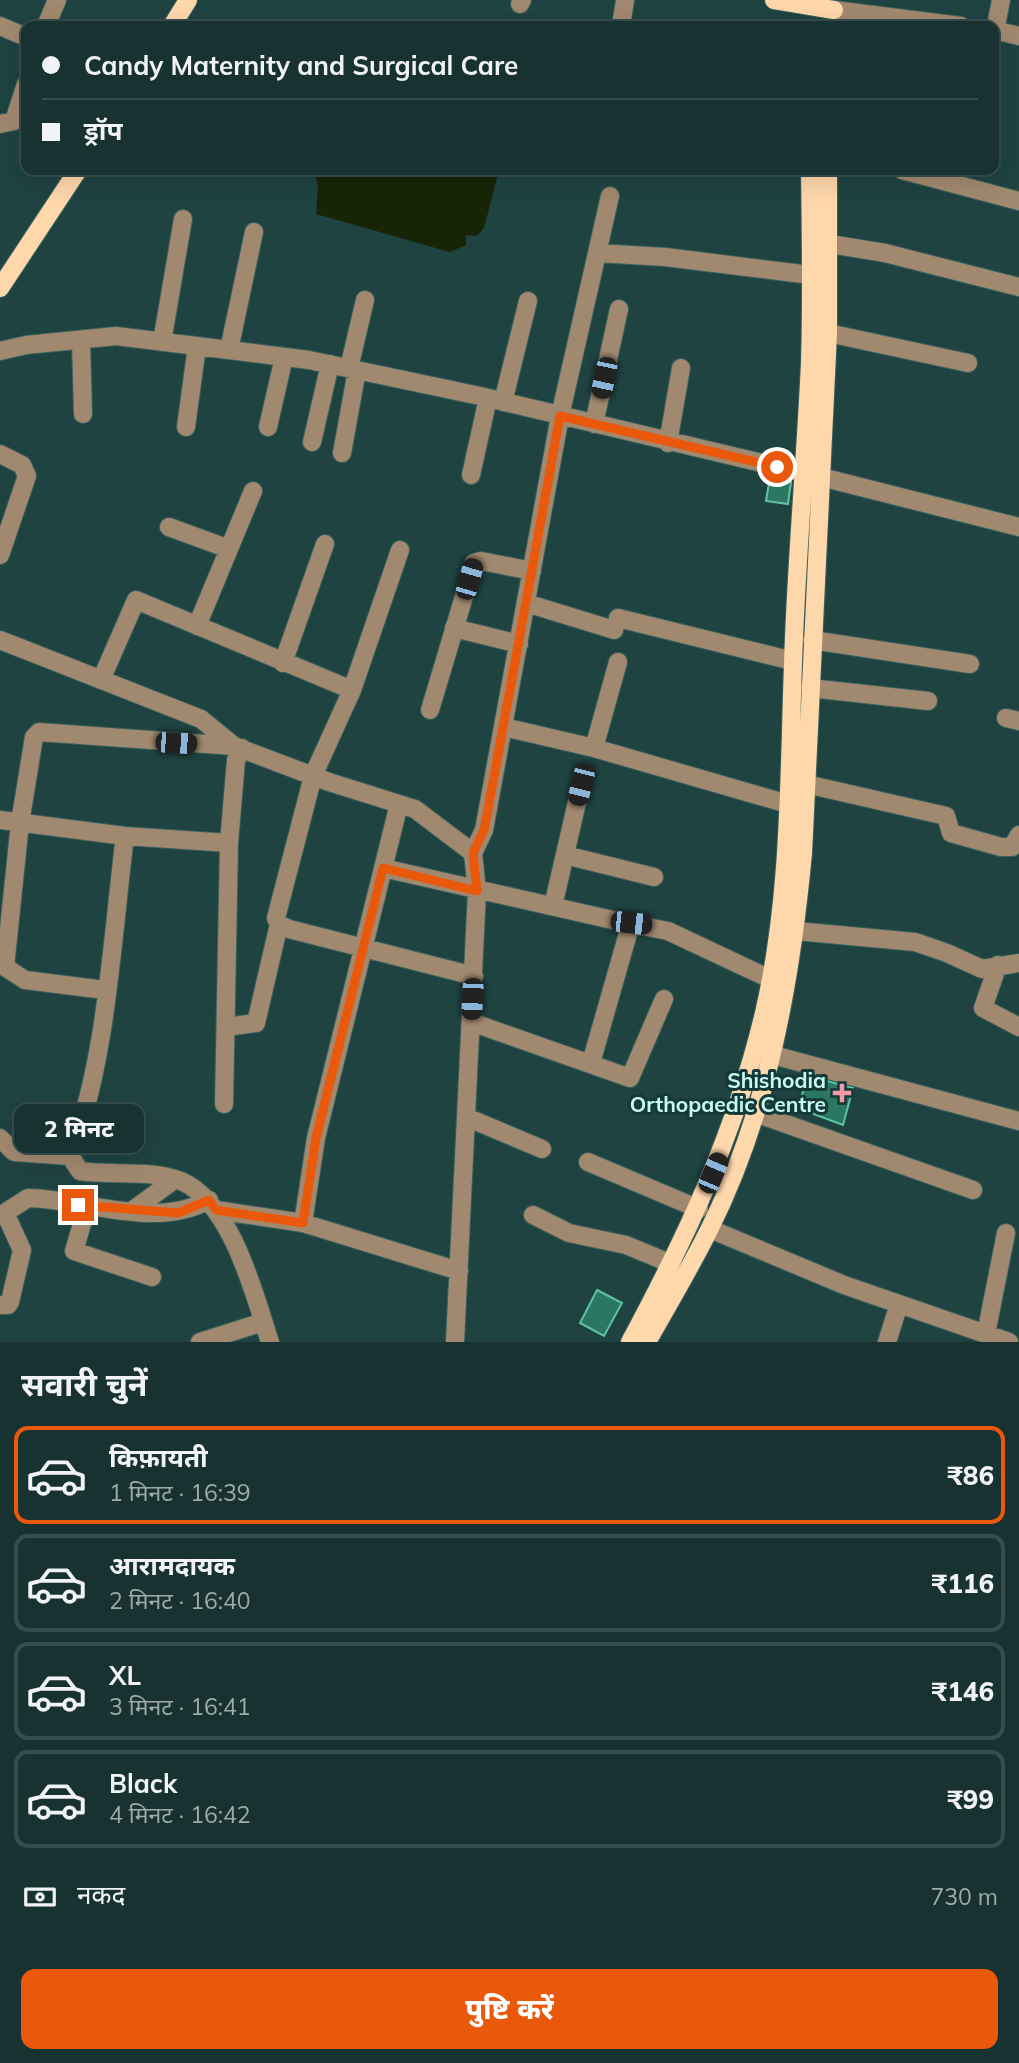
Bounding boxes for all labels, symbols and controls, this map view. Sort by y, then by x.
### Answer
text: Candy Maternity and Surgical Care [84,49,518,82]
text: ड्रॉप [84,114,122,147]
car [590,355,619,401]
route start [761,451,793,483]
car [454,556,485,602]
car [155,731,198,755]
car [566,762,597,808]
car [610,910,653,936]
car [461,977,484,1021]
place label: Shishodia Orthopaedic Centre [630,1067,826,1117]
marker: Shishodia Orthopaedic Centre [832,1083,852,1103]
callout: 2 मिनट [13,1104,143,1152]
text: 2 मिनट [44,1114,114,1143]
car [696,1150,731,1196]
route end [62,1189,94,1221]
text: सवारी चुनें [21,1364,148,1404]
text: किफ़ायती [109,1441,208,1474]
icon: car [25,1444,88,1507]
text: ₹86 [947,1459,994,1492]
text: 1 मिनट · 16:39 [109,1478,251,1507]
text: आरामदायक [109,1549,235,1582]
icon: car [25,1552,88,1615]
text: ₹116 [932,1567,994,1600]
text: 2 मिनट · 16:40 [109,1586,251,1615]
text: XL [109,1659,141,1692]
icon: car [25,1660,88,1723]
text: ₹146 [932,1675,994,1708]
text: 3 मिनट · 16:41 [109,1692,251,1721]
text: Black [109,1767,177,1800]
icon: car [25,1768,88,1831]
text: ₹99 [947,1783,994,1816]
text: 4 मिनट · 16:42 [109,1800,251,1829]
icon: cash [21,1878,59,1916]
text: नकद [77,1878,125,1911]
text: 730 m [930,1882,998,1911]
button: पुष्टि करें [21,1969,998,2049]

